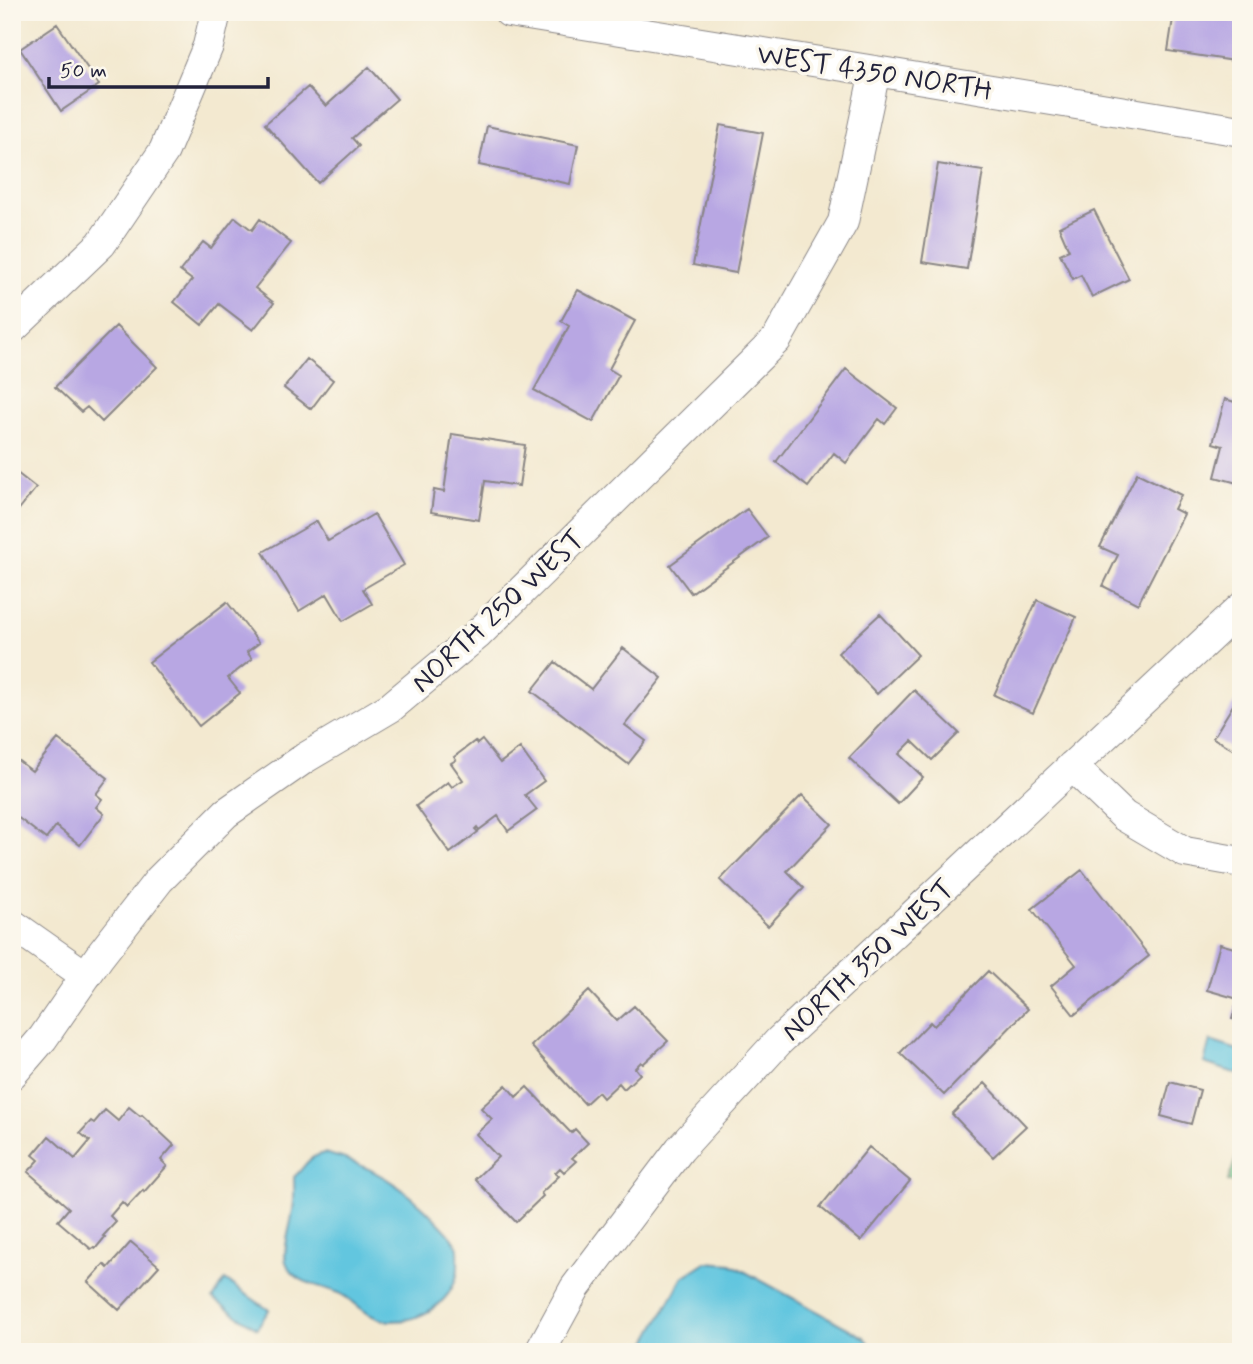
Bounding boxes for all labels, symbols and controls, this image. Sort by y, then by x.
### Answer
street label: WEST 4350 NORTH [754,37,995,110]
scale bar [49,46,268,90]
text: 50 m [60,57,107,85]
street label: NORTH 250 WEST [404,522,593,702]
street label: NORTH 350 WEST [775,871,963,1050]

